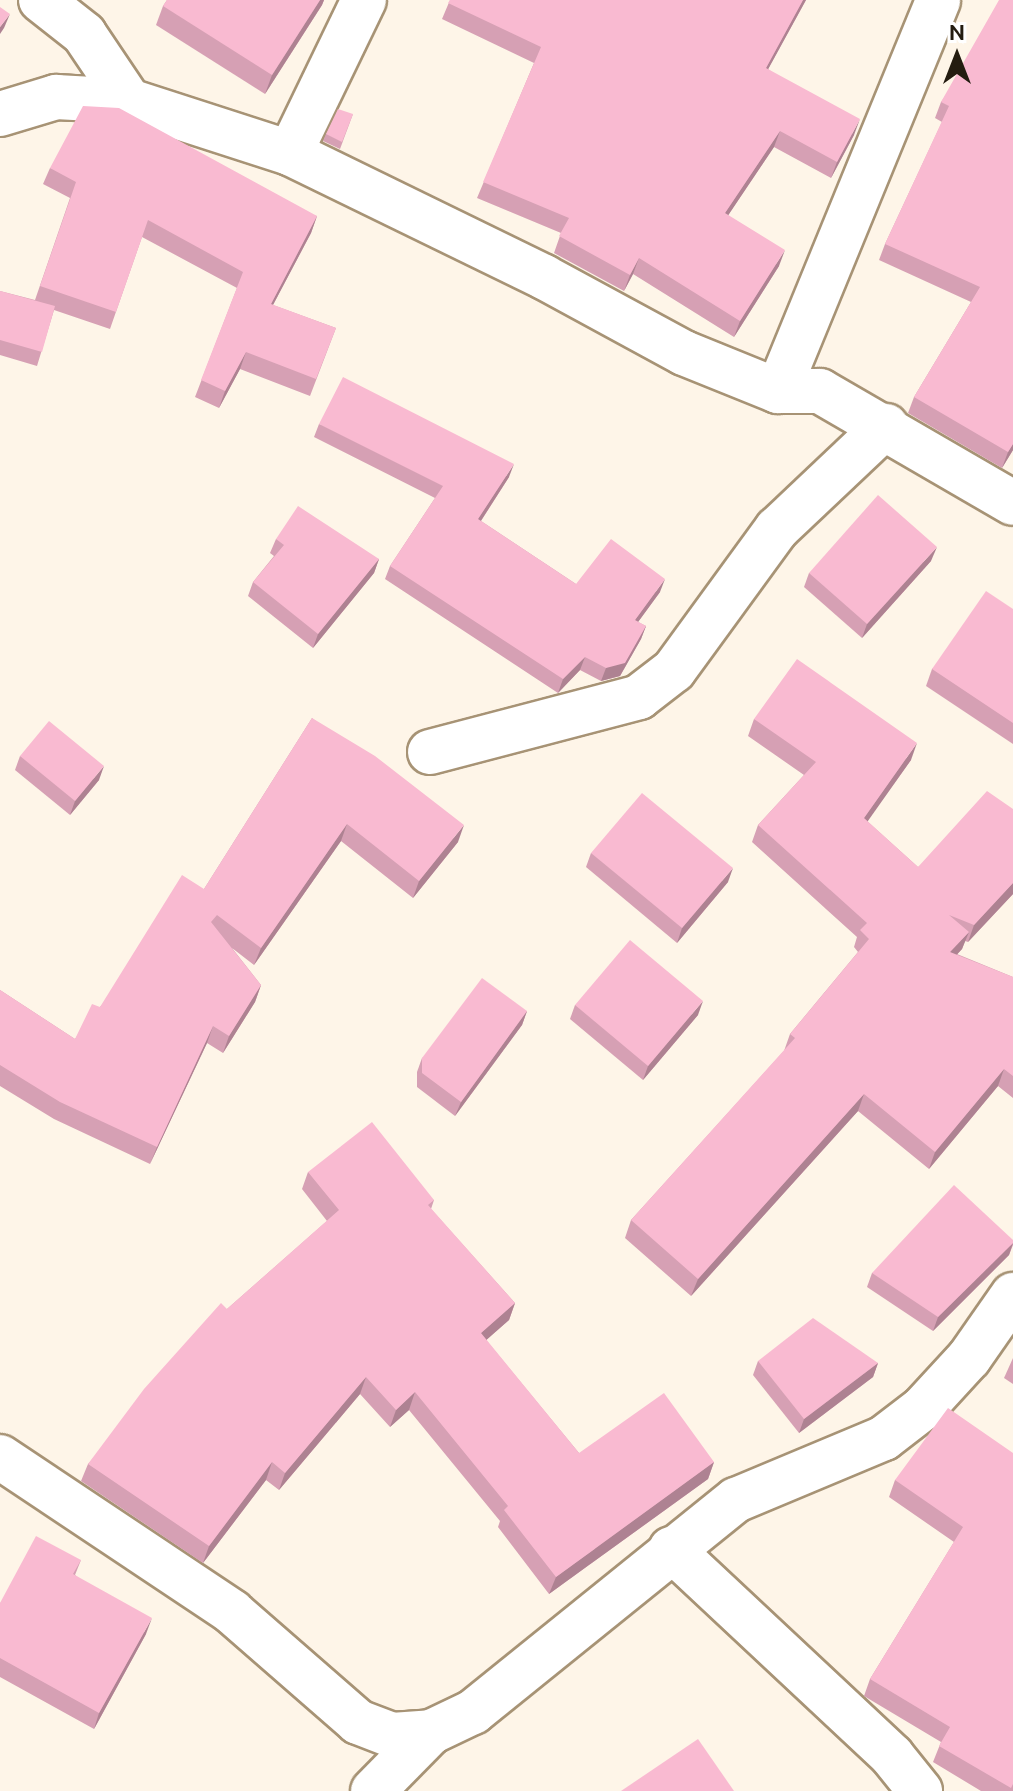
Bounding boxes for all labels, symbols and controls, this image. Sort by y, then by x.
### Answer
north arrow [917,16,997,96]
text: N [949,19,965,44]

